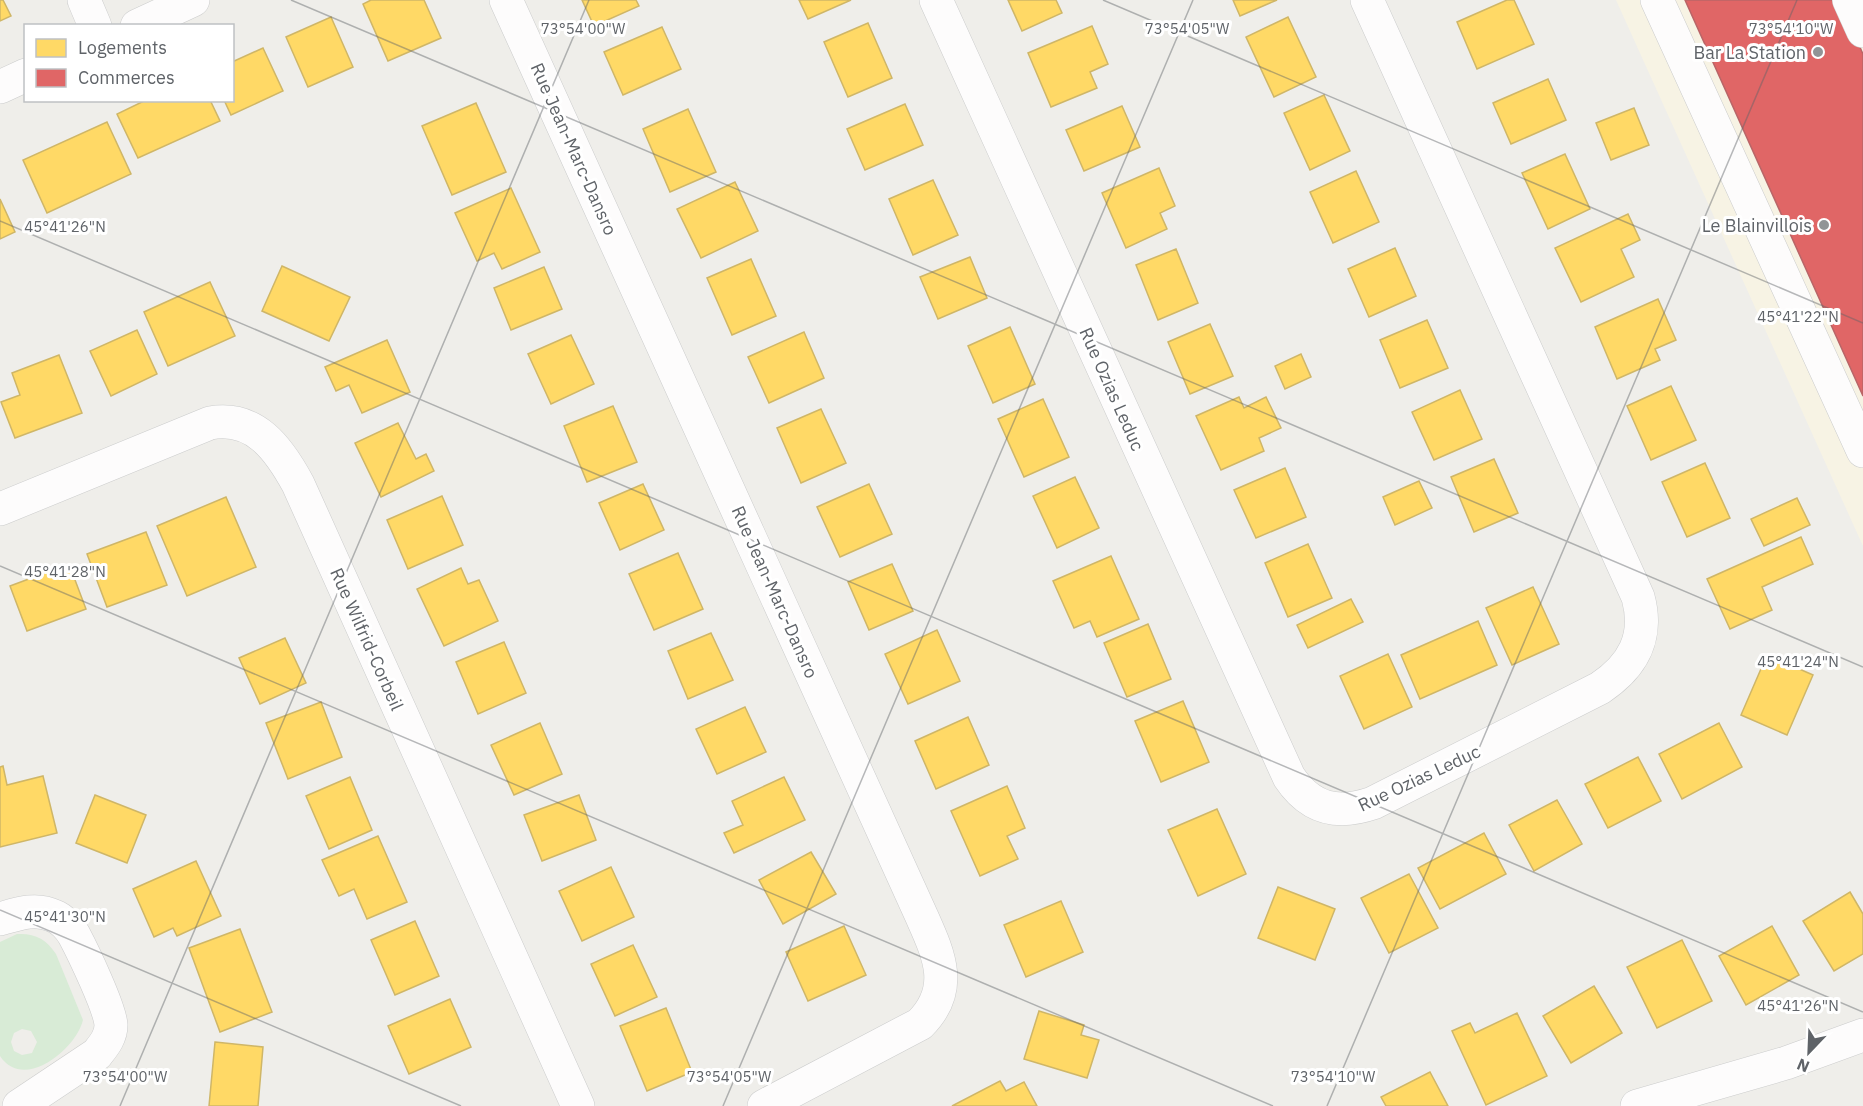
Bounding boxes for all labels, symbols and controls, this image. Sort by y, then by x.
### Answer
text: 73°54'00"W [541,19,626,38]
text: 73°54'05"W [1145,19,1230,38]
text: 73°54'10"W [1749,19,1834,38]
legend [24,24,234,102]
text: Logements [78,36,167,59]
place label: Bar La Station [1693,41,1806,64]
marker: Bar La Station [1811,45,1825,59]
street label: Rue Jean-Marc-Dansro [526,59,622,239]
text: Commerces [78,66,175,89]
place label: Le Blainvillois [1702,214,1812,237]
text: 45°41'26"N [24,217,106,236]
marker: Le Blainvillois [1817,218,1831,232]
text: 45°41'22"N [1757,307,1839,326]
street label: Rue Ozias Leduc [1075,324,1149,454]
street label: Rue Jean-Marc-Dansro [727,502,823,682]
text: 45°41'28"N [24,562,106,581]
street label: Rue Wilfrid-Corbeil [325,564,409,714]
text: 45°41'24"N [1757,652,1839,671]
street label: Rue Ozias Leduc [1354,740,1484,816]
text: 45°41'30"N [24,907,106,926]
text: 45°41'26"N [1757,996,1839,1015]
north arrow [1779,1022,1839,1082]
text: N [1794,1054,1812,1077]
text: 73°54'00"W [83,1067,168,1086]
text: 73°54'05"W [687,1067,772,1086]
text: 73°54'10"W [1291,1067,1376,1086]

